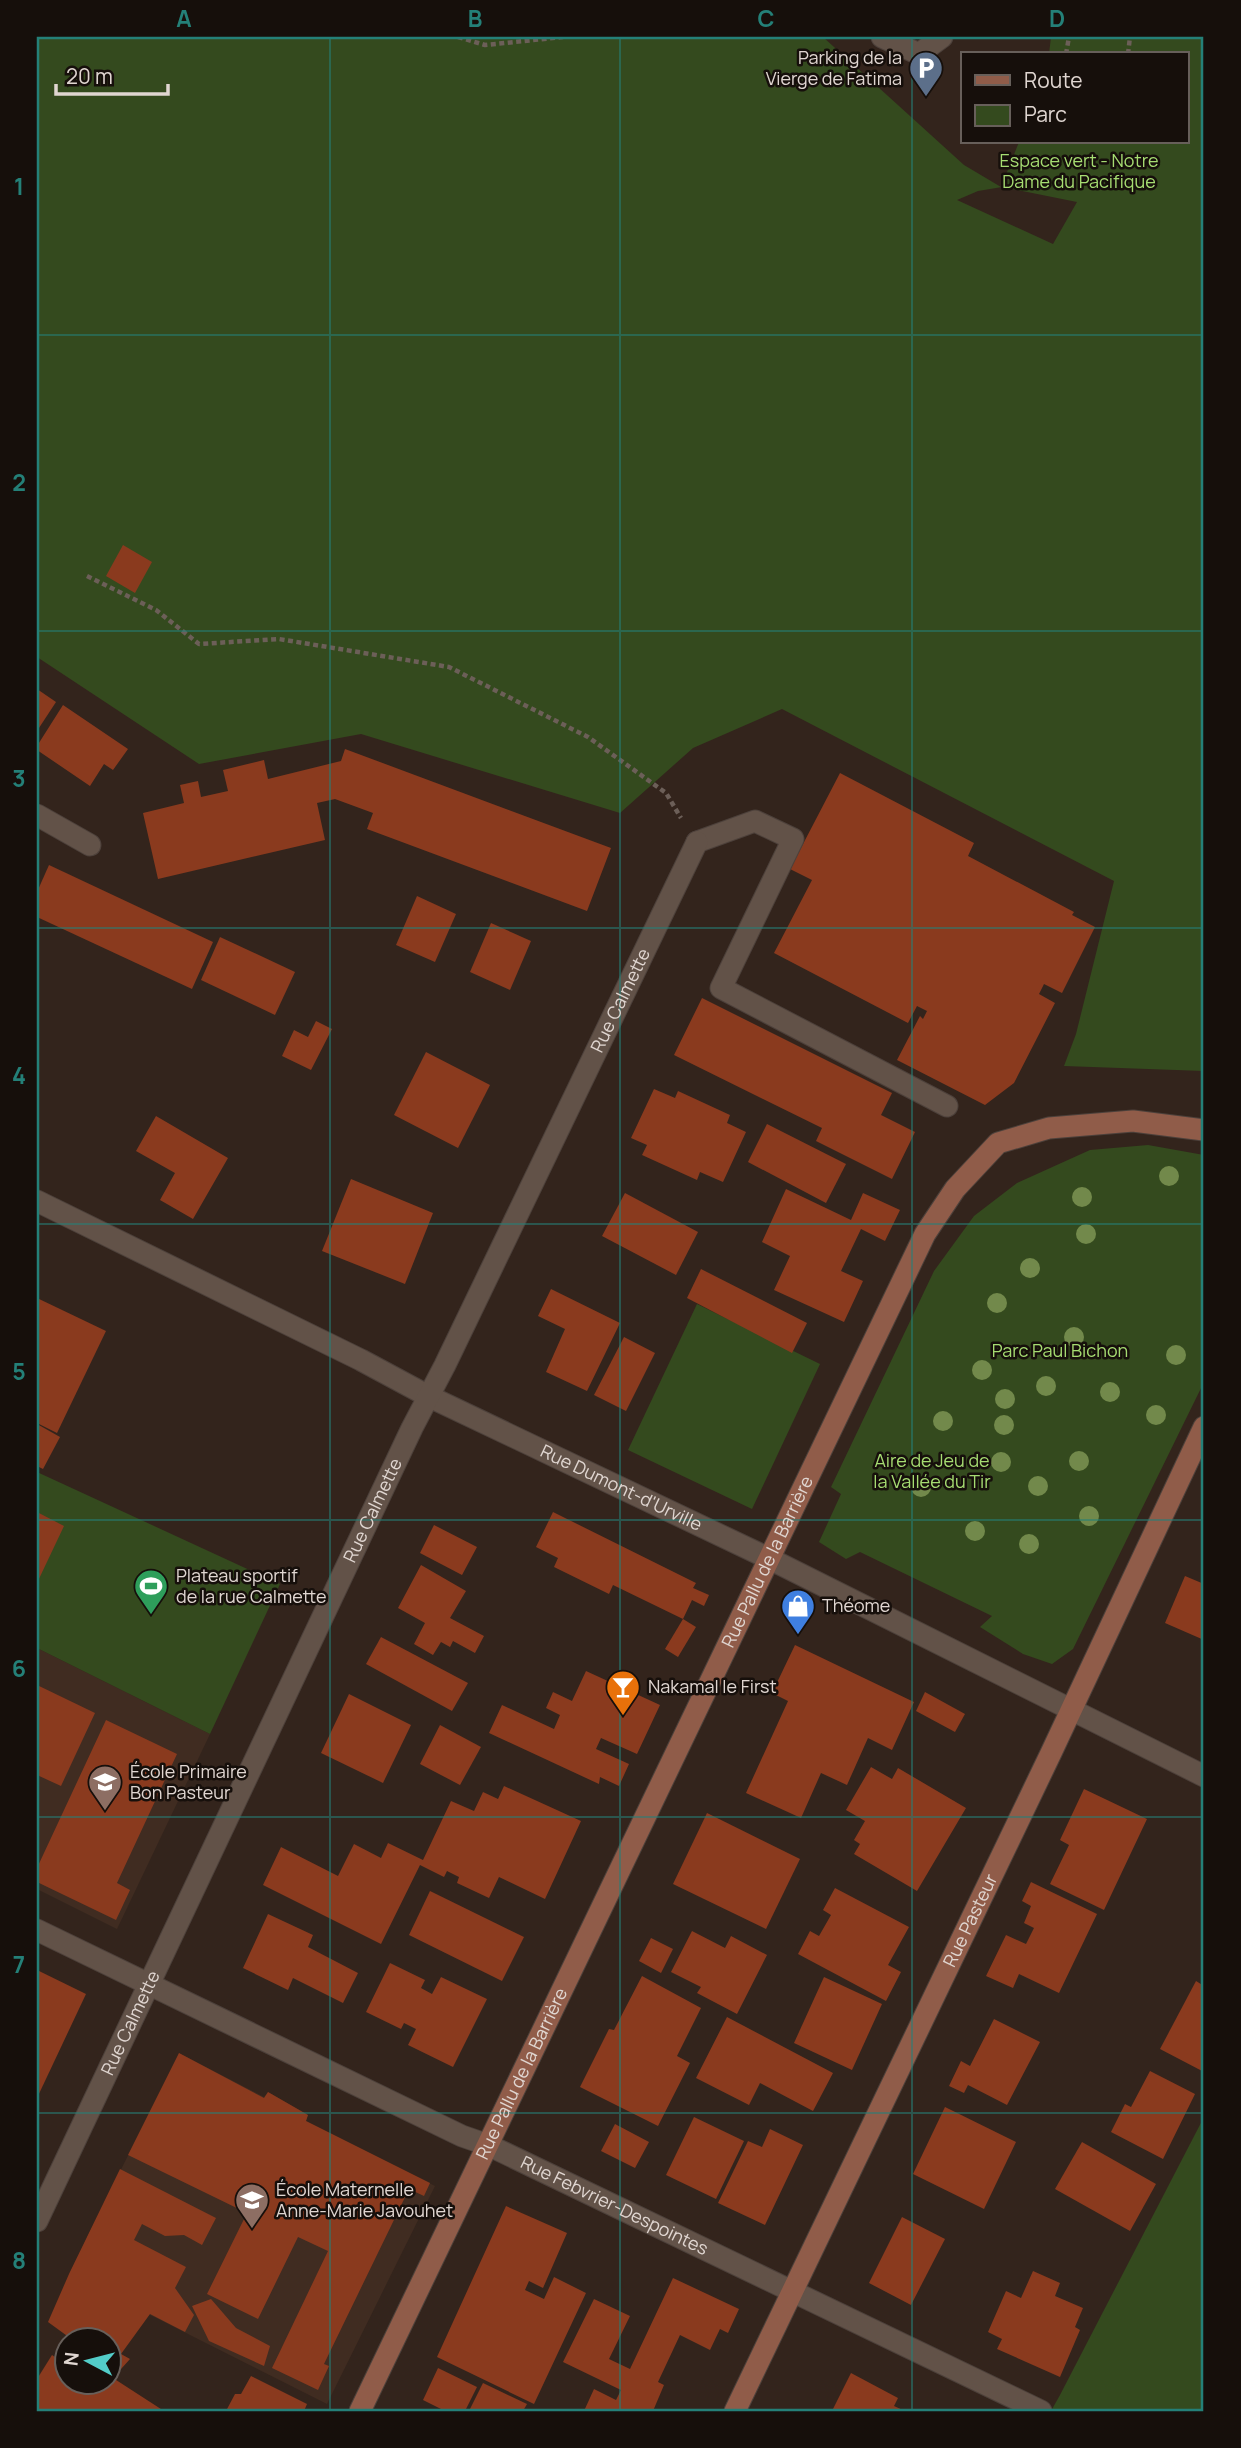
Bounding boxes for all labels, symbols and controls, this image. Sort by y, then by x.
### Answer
text: A [176,2,192,34]
text: B [468,2,482,34]
text: C [758,2,775,34]
text: D [1049,2,1065,34]
place label: Parking de la Vierge de Fatima [766,45,902,90]
parking icon: Parking de la Vierge de Fatima [907,49,945,98]
scale bar [56,52,168,96]
legend [961,52,1188,144]
text: 20 m [66,62,113,90]
text: Route [1024,66,1082,94]
text: Parc [1024,100,1067,128]
park label: Espace vert - Notre Dame du Pacifique [1000,148,1158,193]
text: 1 [14,170,24,202]
text: 2 [12,466,26,498]
text: 3 [12,762,26,794]
street label: Rue Calmette [584,944,655,1056]
text: 4 [12,1059,26,1091]
park label: Parc Paul Bichon [992,1338,1128,1362]
text: 5 [12,1355,26,1387]
street label: Rue Dumont-d'Urville [537,1438,706,1536]
park label: Aire de Jeu de la Vallée du Tir [873,1448,991,1493]
street label: Rue Calmette [337,1454,407,1566]
street label: Rue Pallu de la Barrière [715,1472,818,1651]
place label: Plateau sportif de la rue Calmette [176,1563,327,1608]
sports icon: Plateau sportif de la rue Calmette [132,1567,170,1616]
shop icon: Théome [779,1587,817,1636]
place label: Théome [822,1593,890,1617]
text: 6 [12,1652,26,1684]
bar icon: Nakamal le First [604,1668,642,1717]
place label: Nakamal le First [648,1674,777,1698]
place label: École Primaire Bon Pasteur [130,1759,247,1804]
school or university icon: École Primaire Bon Pasteur [86,1763,124,1812]
street label: Rue Pasteur [937,1869,1002,1971]
text: 7 [13,1948,25,1980]
street label: Rue Calmette [95,1966,165,2079]
street label: Rue Pallu de la Barrière [470,1984,572,2163]
street label: Rue Febvrier-Despointes [517,2150,713,2260]
place label: École Maternelle Anne-Marie Javouhet [276,2177,453,2222]
school or university icon: École Maternelle Anne-Marie Javouhet [233,2181,271,2230]
text: 8 [12,2244,26,2276]
north arrow [52,2326,122,2396]
text: N [57,2351,85,2367]

